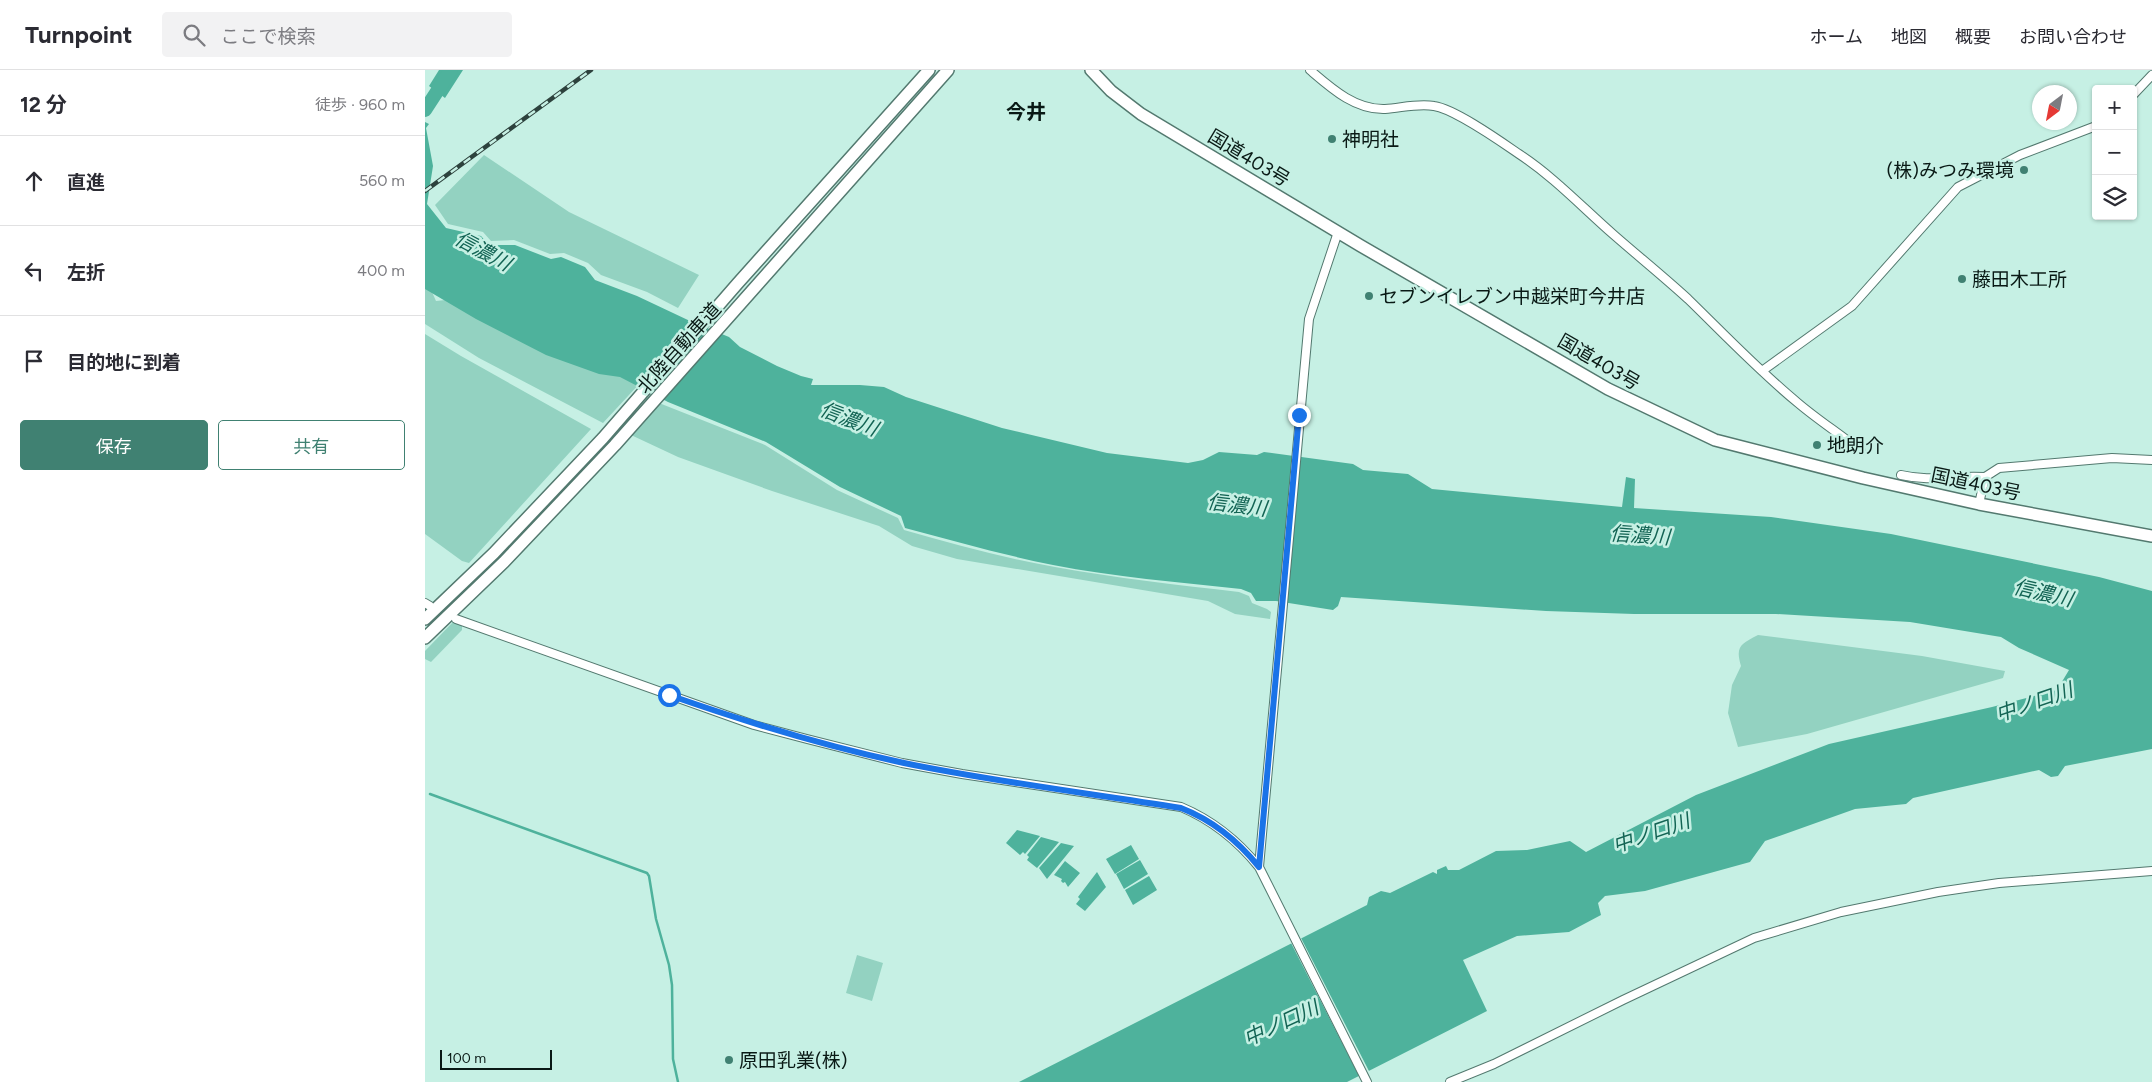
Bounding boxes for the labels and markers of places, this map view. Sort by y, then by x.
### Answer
place label: 神明社 [1342,128,1399,151]
marker: 神明社 [1326,133,1338,145]
place label: (株)みつみ環境 [1887,159,2014,182]
marker: (株)みつみ環境 [2018,164,2030,176]
place label: 藤田木工所 [1972,268,2067,291]
marker: 藤田木工所 [1956,273,1968,285]
place label: セブンイレブン中越栄町今井店 [1379,285,1645,308]
marker: セブンイレブン中越栄町今井店 [1363,290,1375,302]
place label: 地朗介 [1827,434,1884,457]
marker: 地朗介 [1811,439,1823,451]
place label: 原田乳業(株) [739,1049,847,1072]
marker: 原田乳業(株) [723,1054,735,1066]

